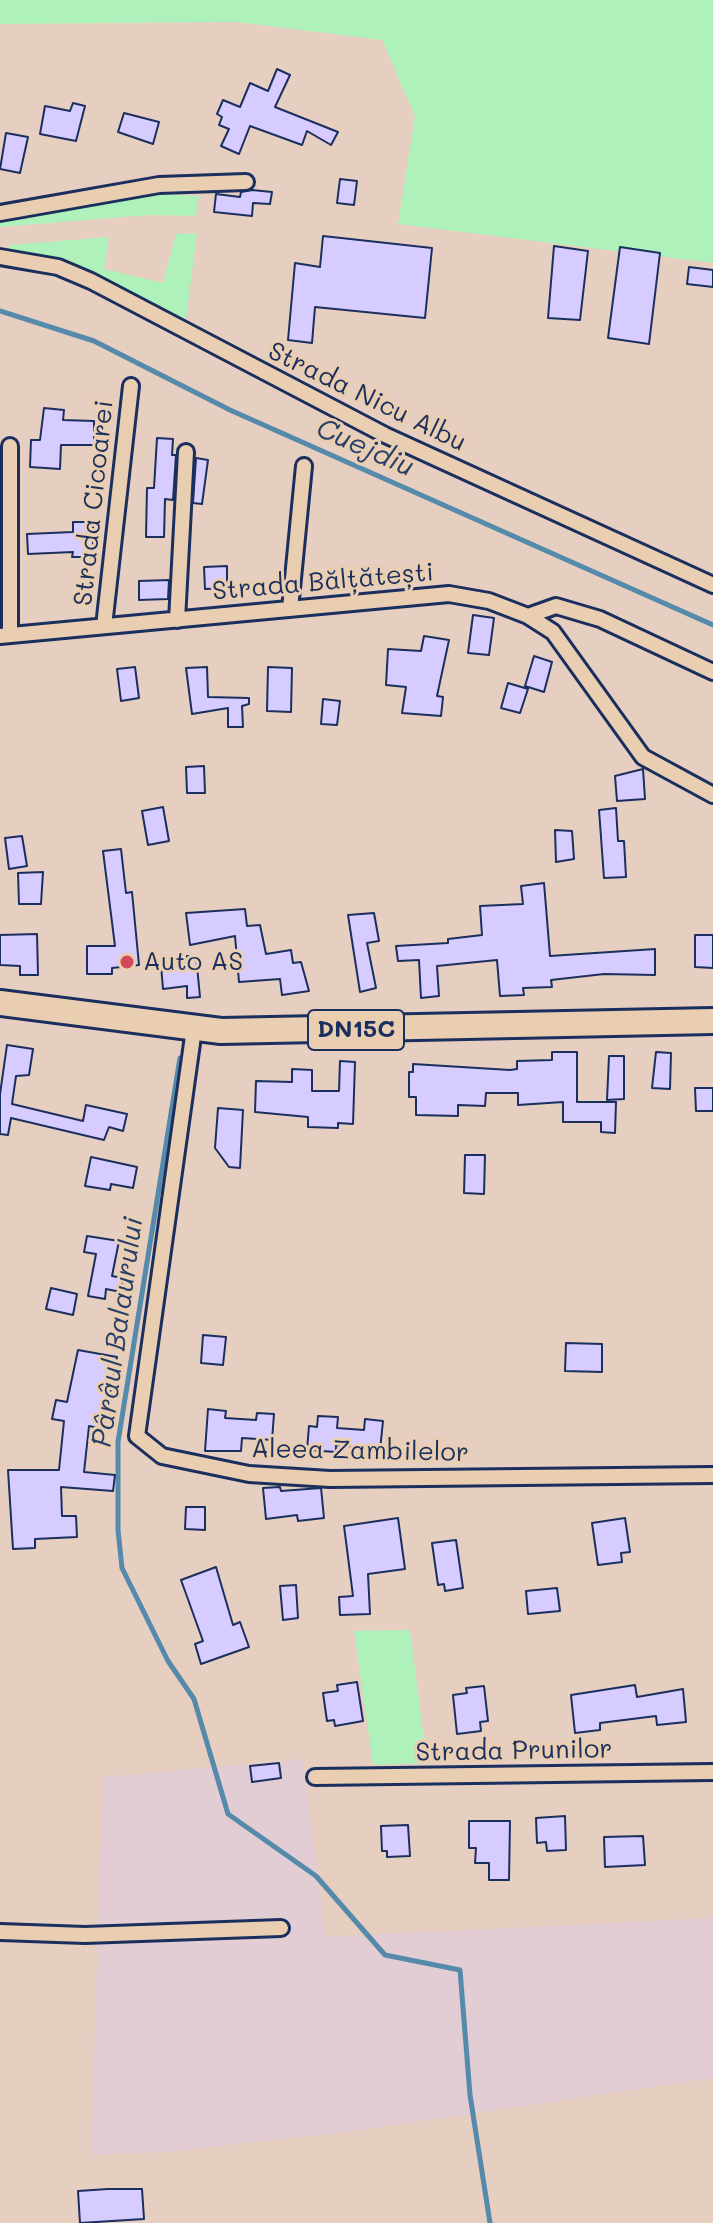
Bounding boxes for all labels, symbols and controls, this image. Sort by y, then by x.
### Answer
street label: Strada Nicu Albu [263,336,471,458]
street label: Strada Cicoarei [68,399,120,607]
water label: Cuejdiu [311,412,419,484]
street label: Strada Bălțătești [211,557,435,607]
place label: Auto AS [143,946,243,978]
marker: Auto AS [118,953,136,971]
road number: DN15C [308,1010,404,1050]
water label: Pârâul Balaurului [85,1215,151,1449]
street label: Aleea Zambilelor [251,1434,469,1468]
street label: Strada Prunilor [415,1734,613,1768]

